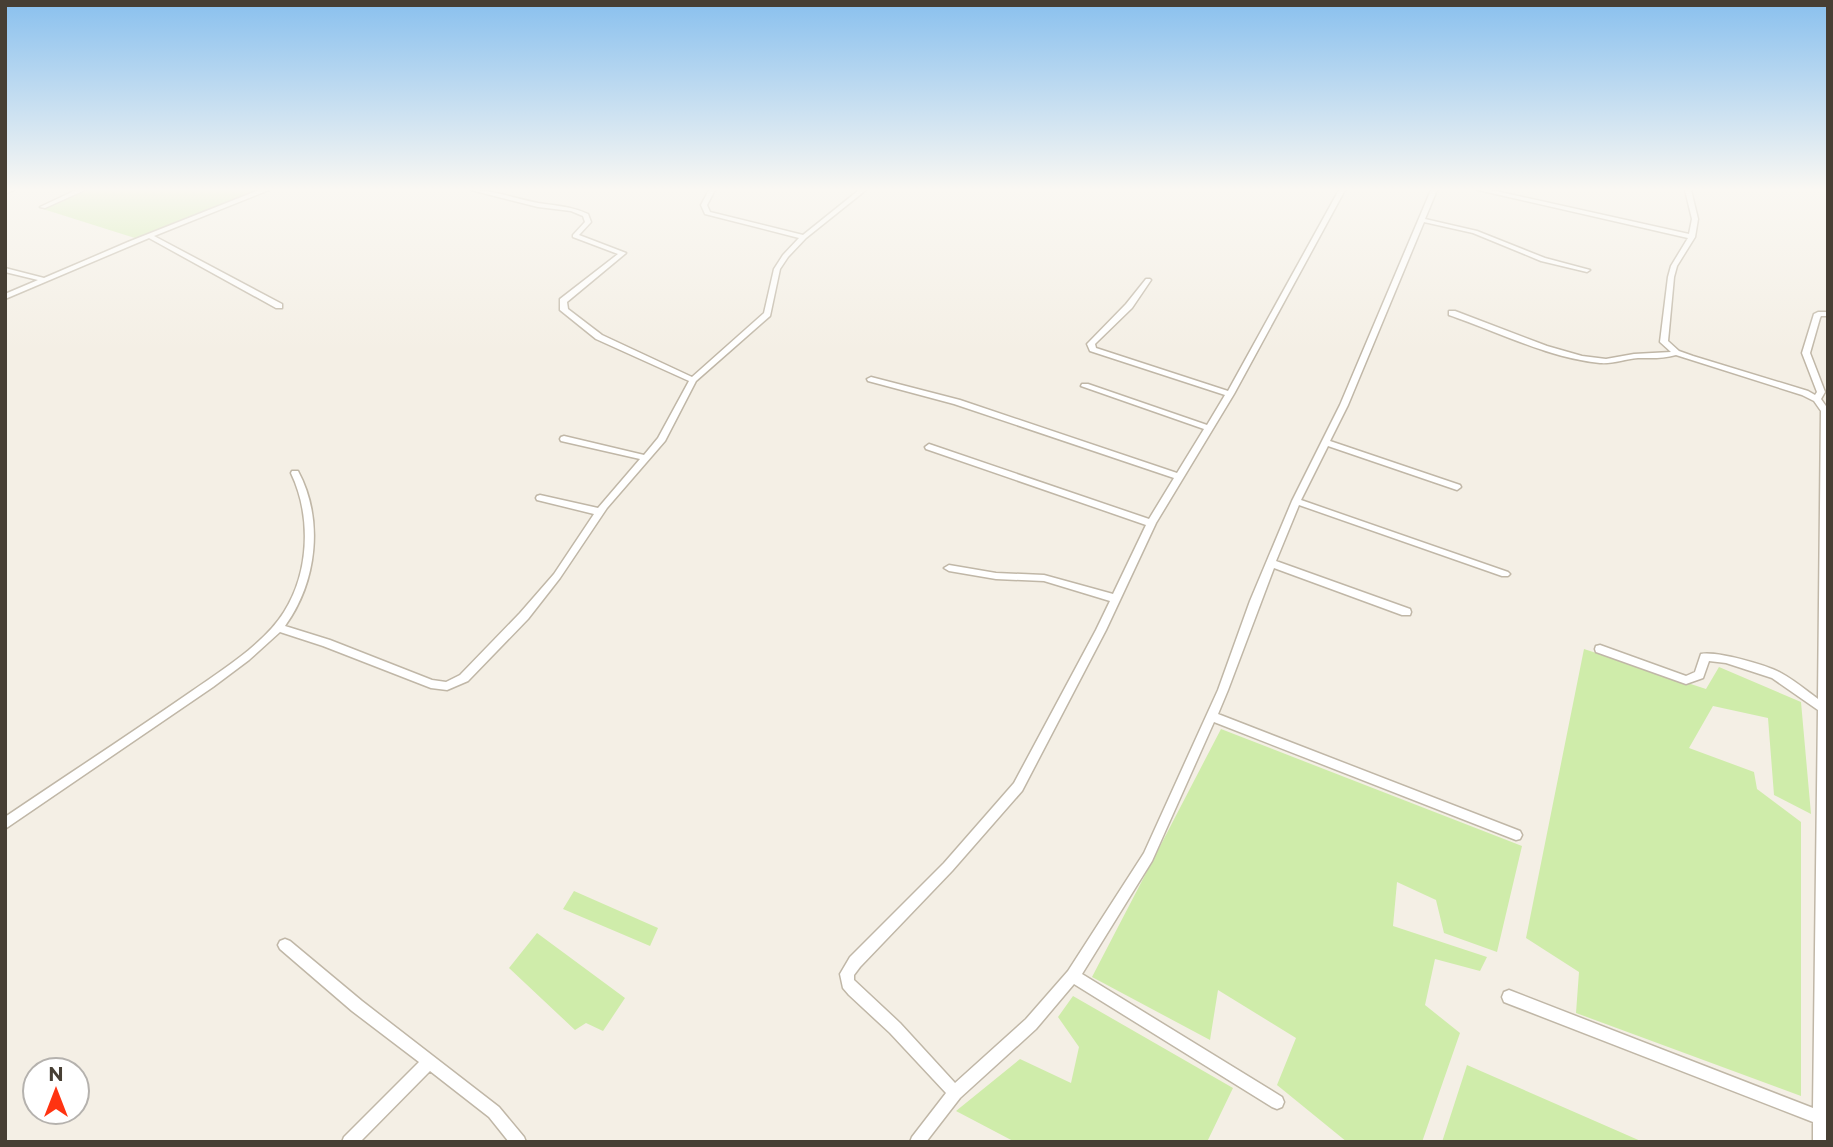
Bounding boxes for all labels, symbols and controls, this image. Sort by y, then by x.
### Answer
north arrow [21,1056,91,1126]
text: N [48,1063,64,1086]

